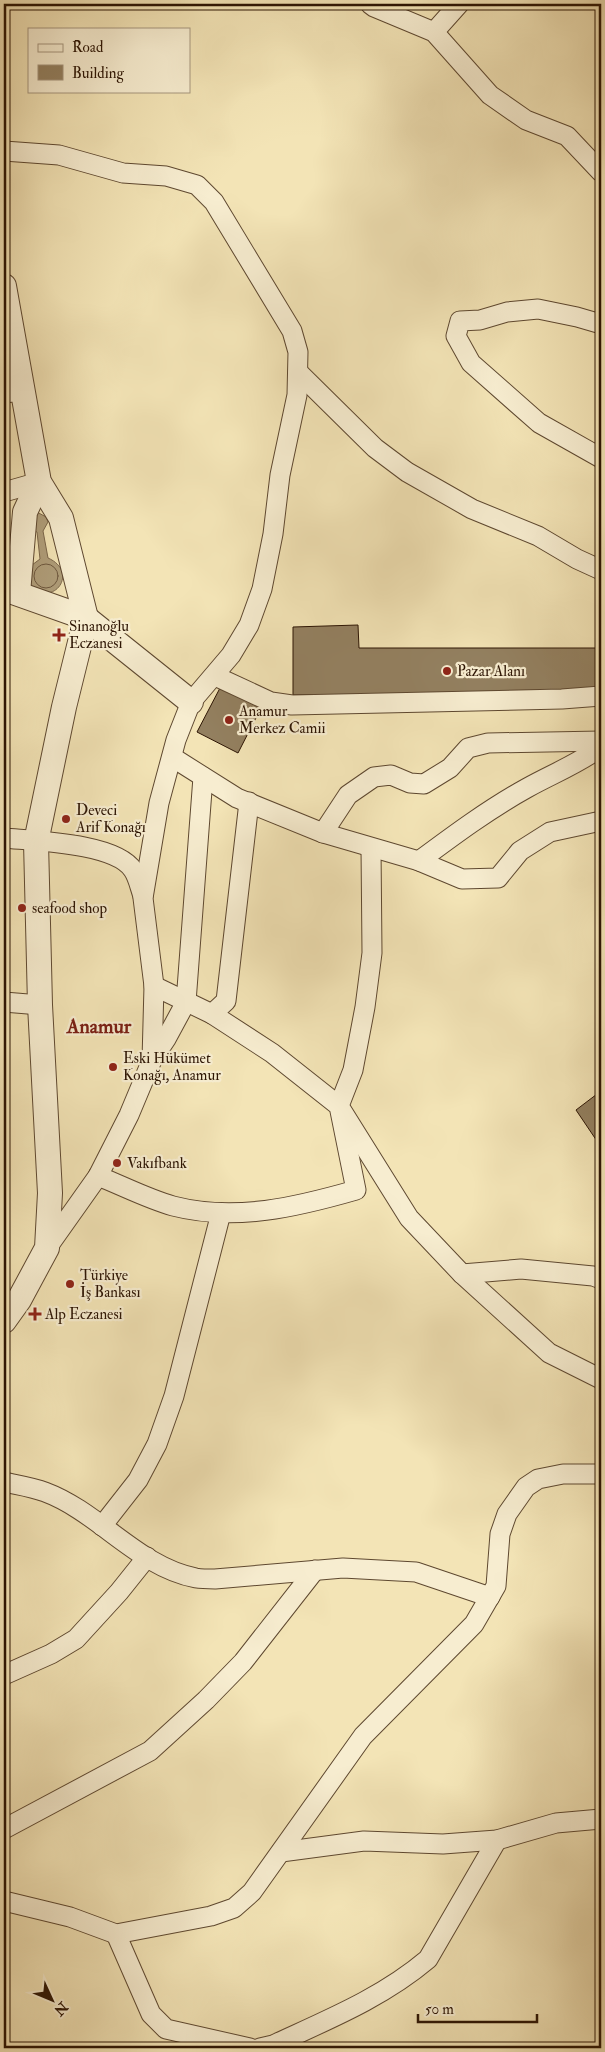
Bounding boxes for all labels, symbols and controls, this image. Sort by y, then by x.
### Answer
legend [28,28,190,92]
text: Road [72,38,104,57]
text: Building [72,64,124,83]
place label: Sinanoğlu Eczanesi [69,617,129,653]
marker: Sinanoğlu Eczanesi [53,629,65,641]
place label: Pazar Alanı [457,662,525,681]
marker: Pazar Alanı [441,665,453,677]
place label: Anamur Merkez Camii [238,702,325,738]
marker: Anamur Merkez Camii [223,714,235,726]
place label: Deveci Arif Konağı [75,801,146,837]
marker: Deveci Arif Konağı [60,813,72,825]
place label: seafood shop [32,899,108,919]
marker: seafood shop [16,902,28,914]
district label: Anamur [66,1014,132,1039]
place label: Eski Hükümet Konağı, Anamur [123,1049,221,1085]
marker: Eski Hükümet Konağı, Anamur [107,1061,119,1073]
place label: Vakıfbank [127,1154,187,1173]
marker: Vakıfbank [111,1157,123,1169]
place label: Türkiye İş Bankası [80,1266,140,1302]
marker: Türkiye İş Bankası [64,1278,76,1290]
place label: Alp Eczanesi [44,1305,123,1325]
marker: Alp Eczanesi [29,1308,41,1320]
north arrow [28,1974,78,2024]
scale bar [418,1992,536,2024]
text: N [50,1998,72,2019]
text: 50 m [425,2000,454,2019]

